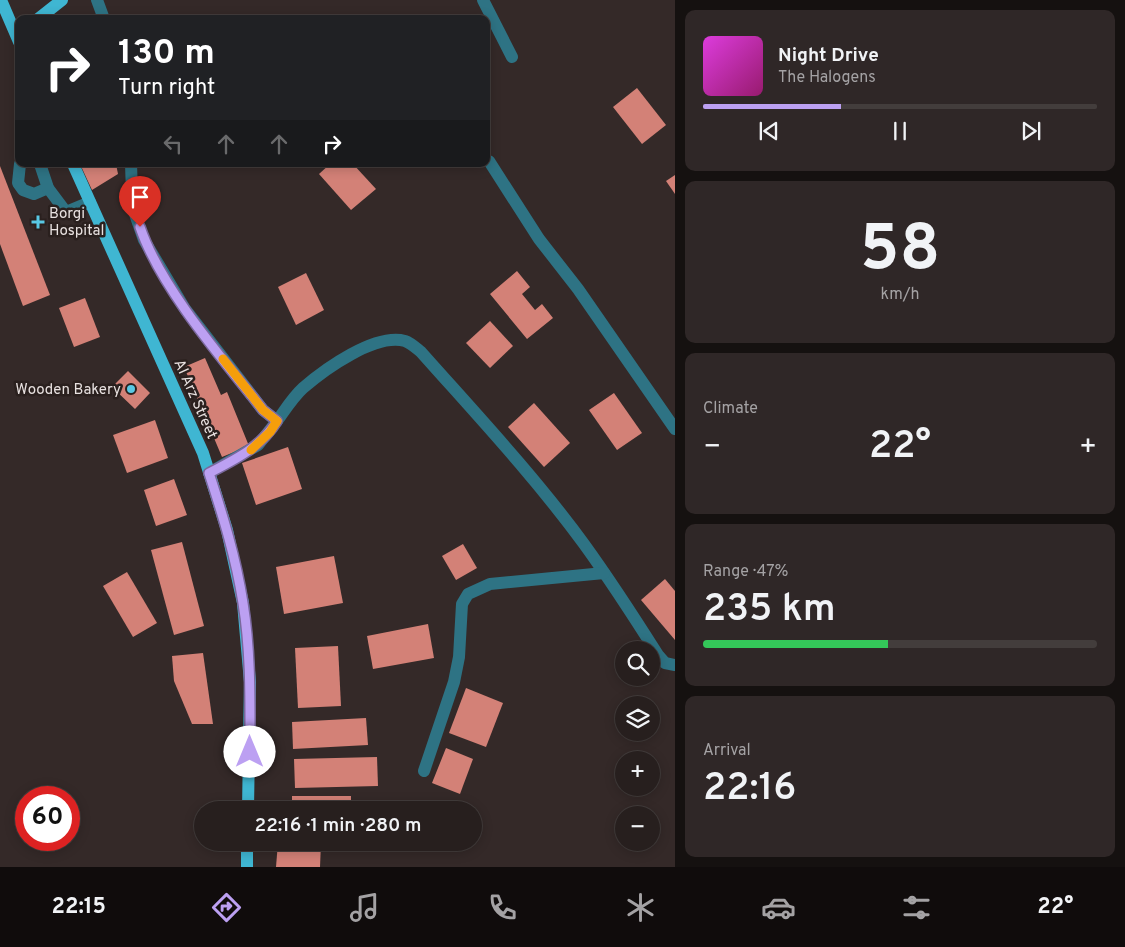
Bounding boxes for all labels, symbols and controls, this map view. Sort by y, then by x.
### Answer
text: 130 m [118,32,215,76]
icon: right [35,35,100,100]
text: Night Drive [778,44,879,68]
text: The Halogens [778,68,876,88]
text: Turn right [118,75,215,102]
icon: previous [755,117,783,145]
icon: pause [886,117,914,145]
icon: next [1017,117,1045,145]
icon: left [159,130,187,158]
icon: ahead [212,130,240,158]
icon: ahead [265,130,293,158]
icon: right [318,130,346,158]
pin [119,176,161,227]
icon: arrive [126,183,154,211]
place label: Borgi Hospital [49,205,104,241]
text: 58 [860,211,940,293]
marker: Borgi Hospital [31,215,45,229]
text: km/h [881,285,919,305]
street label: Al Arz Street [169,357,221,442]
place label: Wooden Bakery [15,381,121,400]
marker: Wooden Bakery [125,383,137,395]
text: Climate [703,399,758,419]
text: 22° [869,423,931,472]
text: − [703,430,721,466]
text: + [1079,430,1097,466]
text: Range · 47% [703,562,788,582]
text: 235 km [703,586,836,635]
map controls [615,641,660,851]
button: search [615,641,660,686]
button: layers [615,696,660,741]
position arrow [223,725,275,777]
text: Arrival [703,741,751,761]
button: + [615,751,660,796]
text: 22:16 [703,765,796,814]
speed limit sign: 60 [15,786,80,851]
button: − [615,806,660,851]
text: 22:16 · 1 min · 280 m [255,814,421,838]
icon: directions [209,890,244,925]
icon: music [347,890,382,925]
icon: phone [485,890,520,925]
icon: climate [623,890,658,925]
icon: car [761,890,796,925]
icon: filters [899,890,934,925]
text: 22:15 [52,894,106,921]
text: 22° [1037,894,1073,921]

